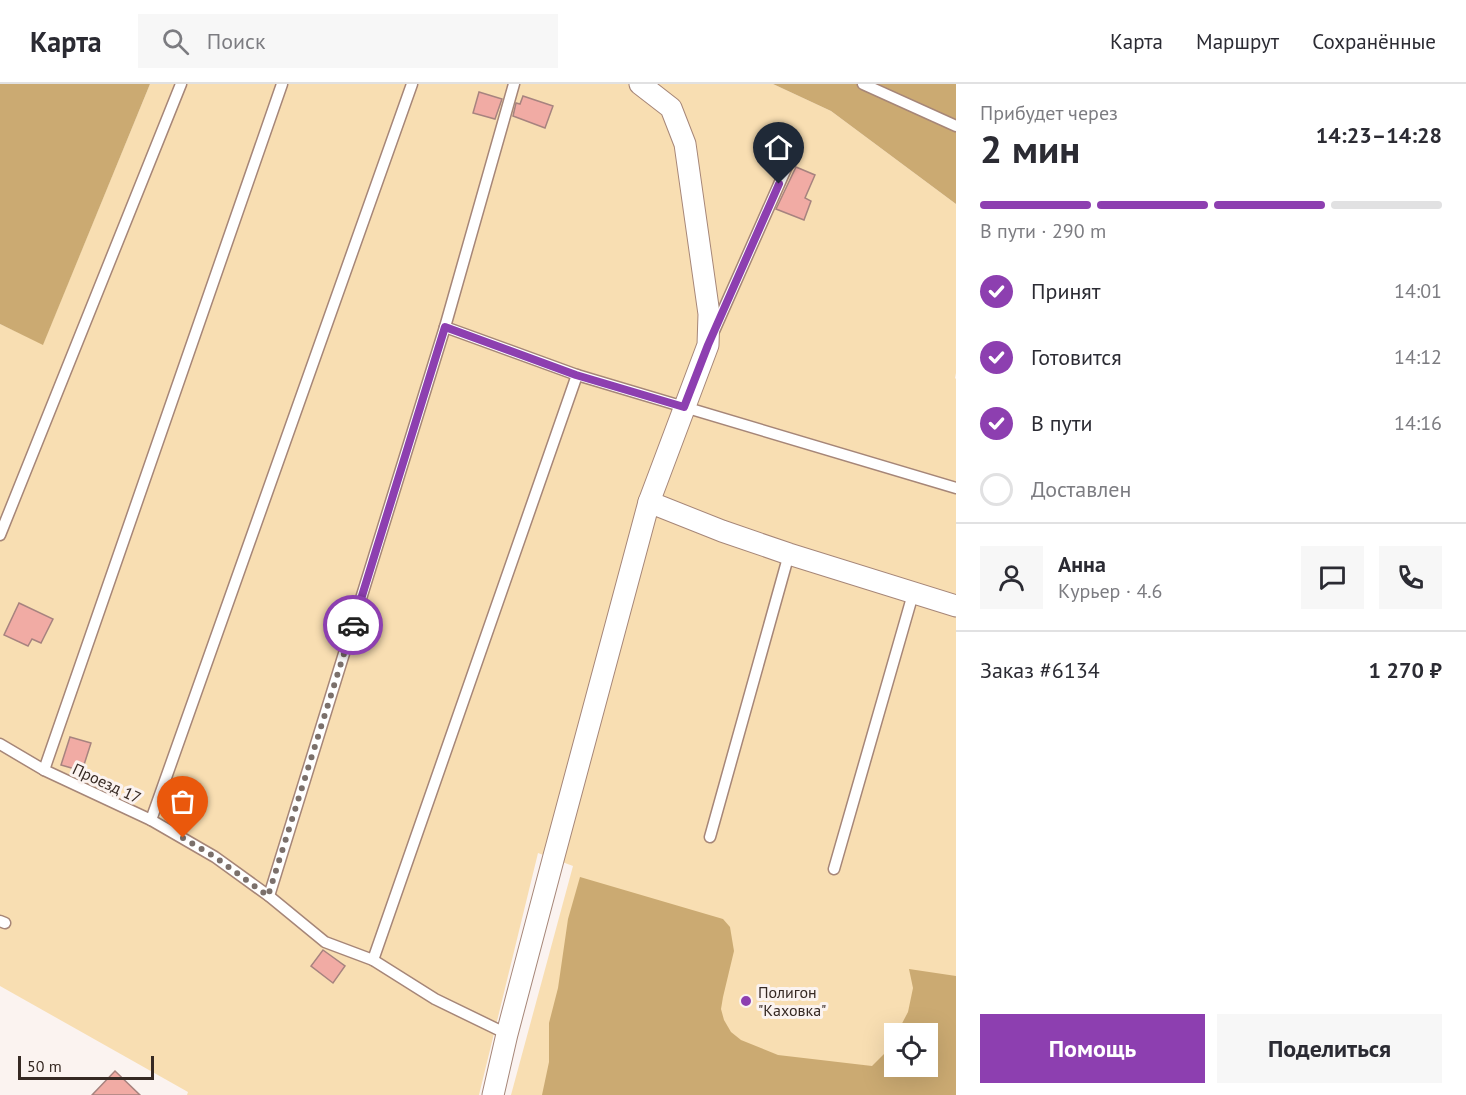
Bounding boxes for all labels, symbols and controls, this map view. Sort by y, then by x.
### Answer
search box [138,14,558,68]
text: Карта [30,23,102,60]
icon: search [159,25,192,58]
text: Поиск [207,27,266,55]
text: Карта [1110,28,1163,55]
text: Маршрут [1196,28,1279,55]
text: Сохранённые [1312,28,1436,55]
text: Прибудет через [980,100,1118,126]
text: 14:23–14:28 [1316,121,1442,149]
pin [753,122,804,184]
text: 2 мин [980,123,1080,174]
icon: home [762,131,795,164]
text: В пути · 290 m [980,218,1106,244]
icon: check [980,275,1013,308]
text: Принят [1031,277,1101,305]
text: 14:01 [1394,278,1442,304]
icon: check [980,341,1013,374]
text: Готовится [1031,343,1122,371]
text: 14:12 [1394,344,1442,370]
icon: check [980,407,1013,440]
text: В пути [1031,409,1093,437]
text: 14:16 [1394,410,1442,436]
text: Доставлен [1031,475,1131,503]
button: person [980,546,1043,609]
button: chat [1301,546,1364,609]
button: phone [1379,546,1442,609]
text: Анна [1058,550,1106,578]
text: Курьер · 4.6 [1058,578,1162,604]
courier [323,595,383,655]
icon: car [337,609,370,642]
text: Заказ #6134 [980,656,1100,684]
text: 1 270 ₽ [1368,656,1442,684]
street label: Проезд 17 [70,758,144,808]
pin [157,776,208,838]
icon: bag [166,785,199,818]
place label: Полигон "Каховка" [758,982,826,1020]
marker: Полигон "Каховка" [739,994,753,1008]
button: Помощь [980,1014,1205,1083]
button: Поделиться [1217,1014,1442,1083]
map controls [884,1023,938,1077]
button: locate [884,1023,938,1077]
scale bar [18,1053,154,1080]
text: 50 m [27,1056,62,1076]

